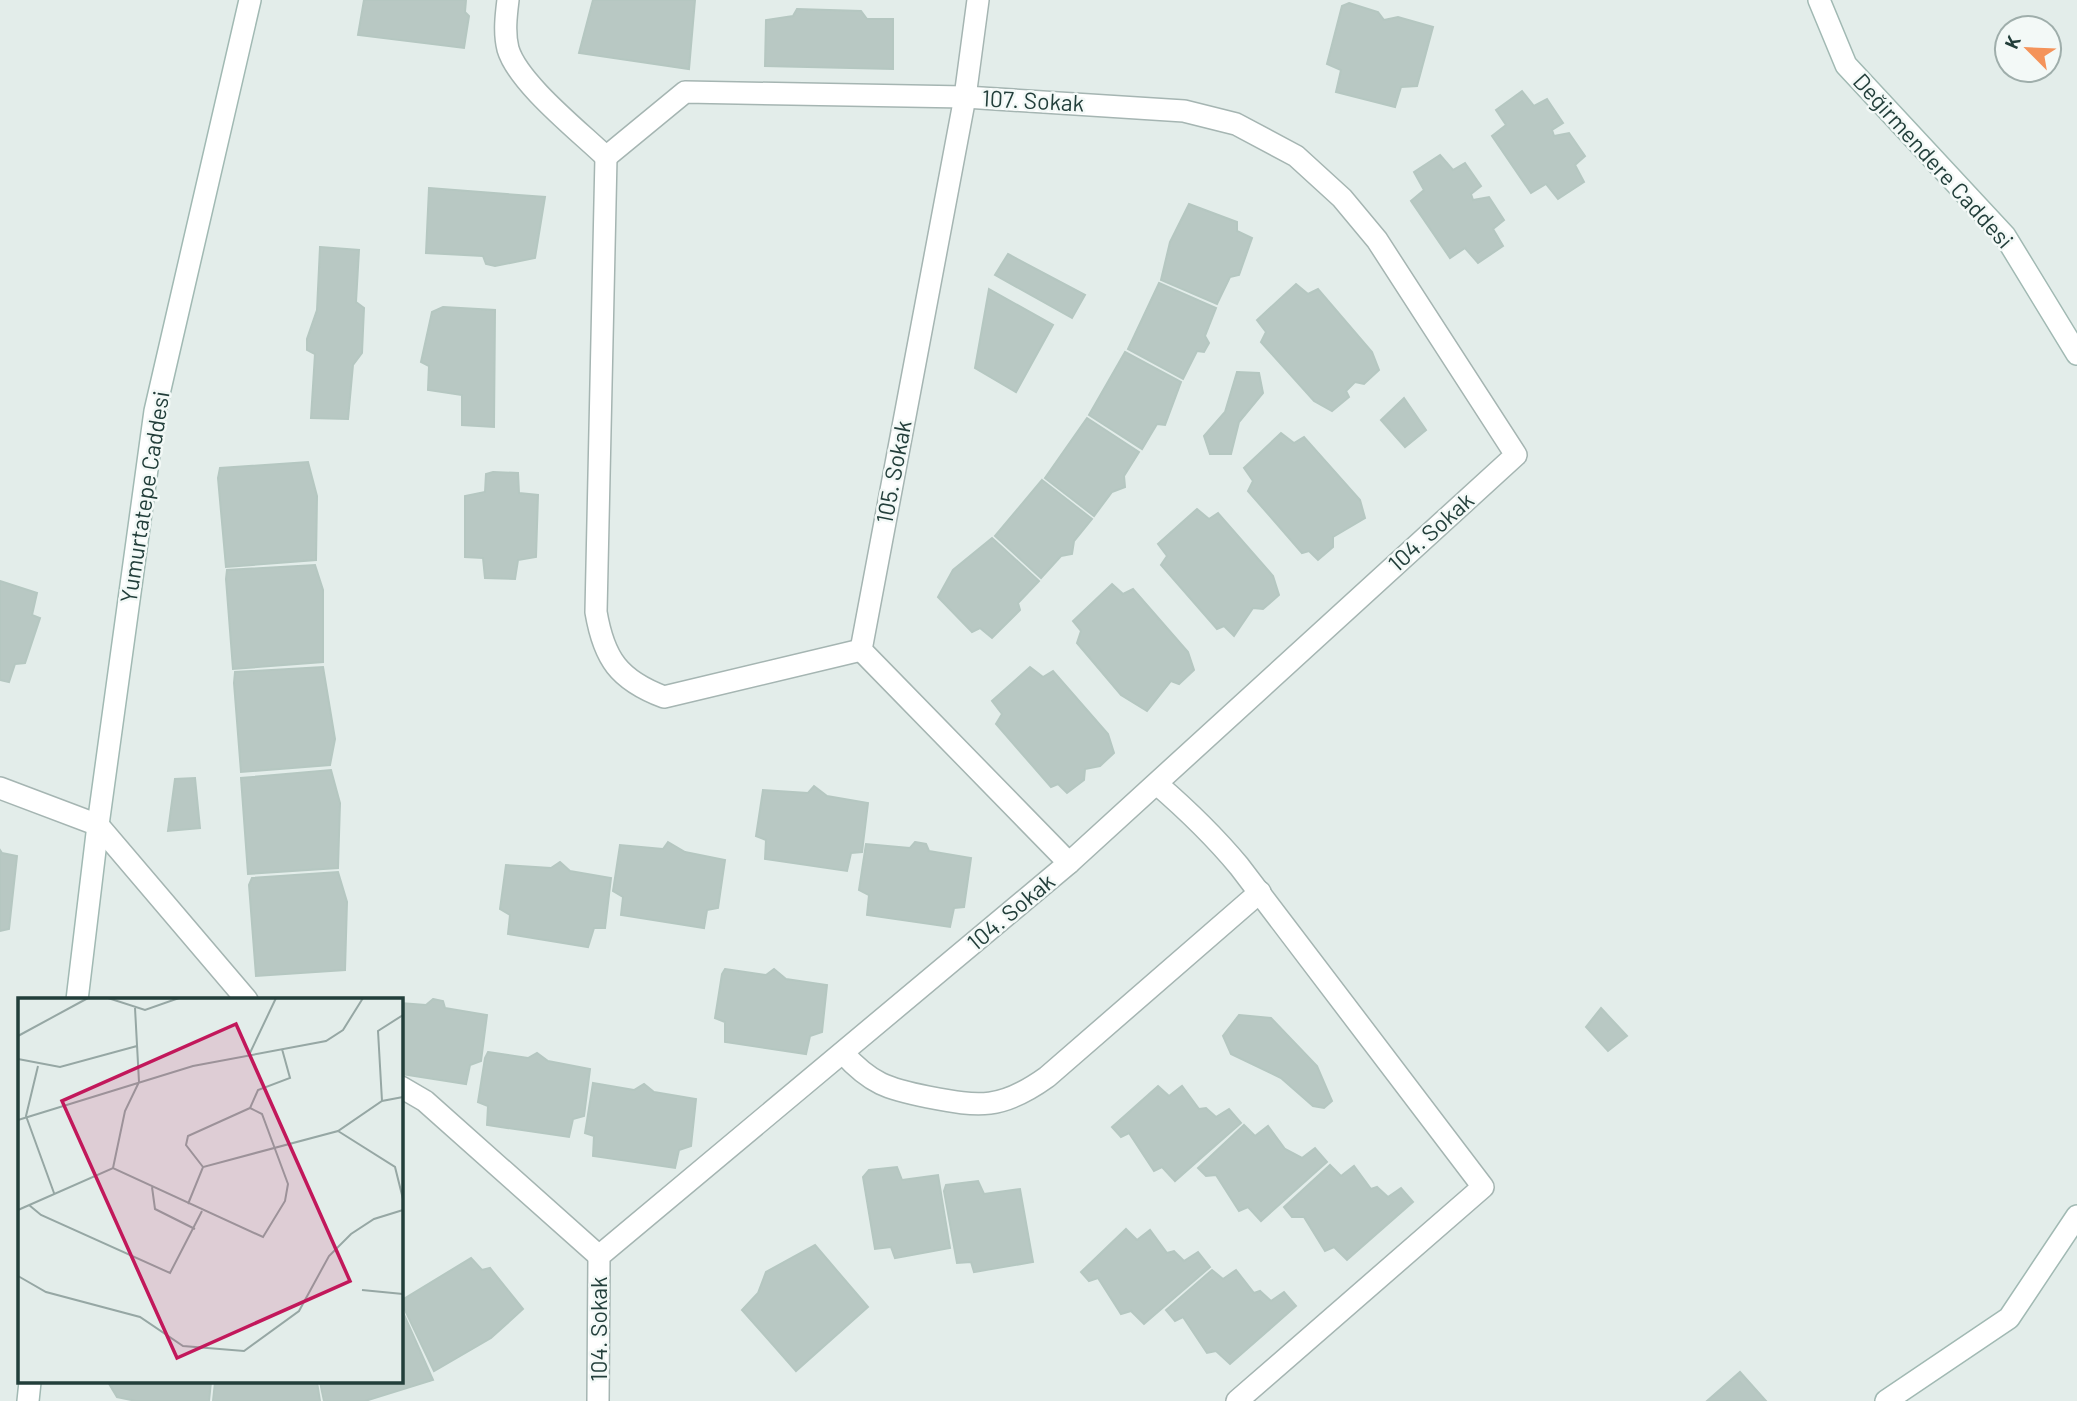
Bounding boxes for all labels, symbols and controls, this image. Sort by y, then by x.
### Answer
north arrow [1993,14,2063,84]
text: K [1999,32,2025,52]
street label: Değirmendere Caddesi [1848,67,2020,254]
street label: 107. Sokak [981,83,1085,117]
street label: Yumurtatepe Caddesi [113,389,175,605]
street label: 105. Sokak [869,418,917,526]
street label: 104. Sokak [1382,486,1479,577]
street label: 104. Sokak [961,867,1060,956]
inset map [18,998,402,1384]
street label: 104. Sokak [584,1276,612,1382]

